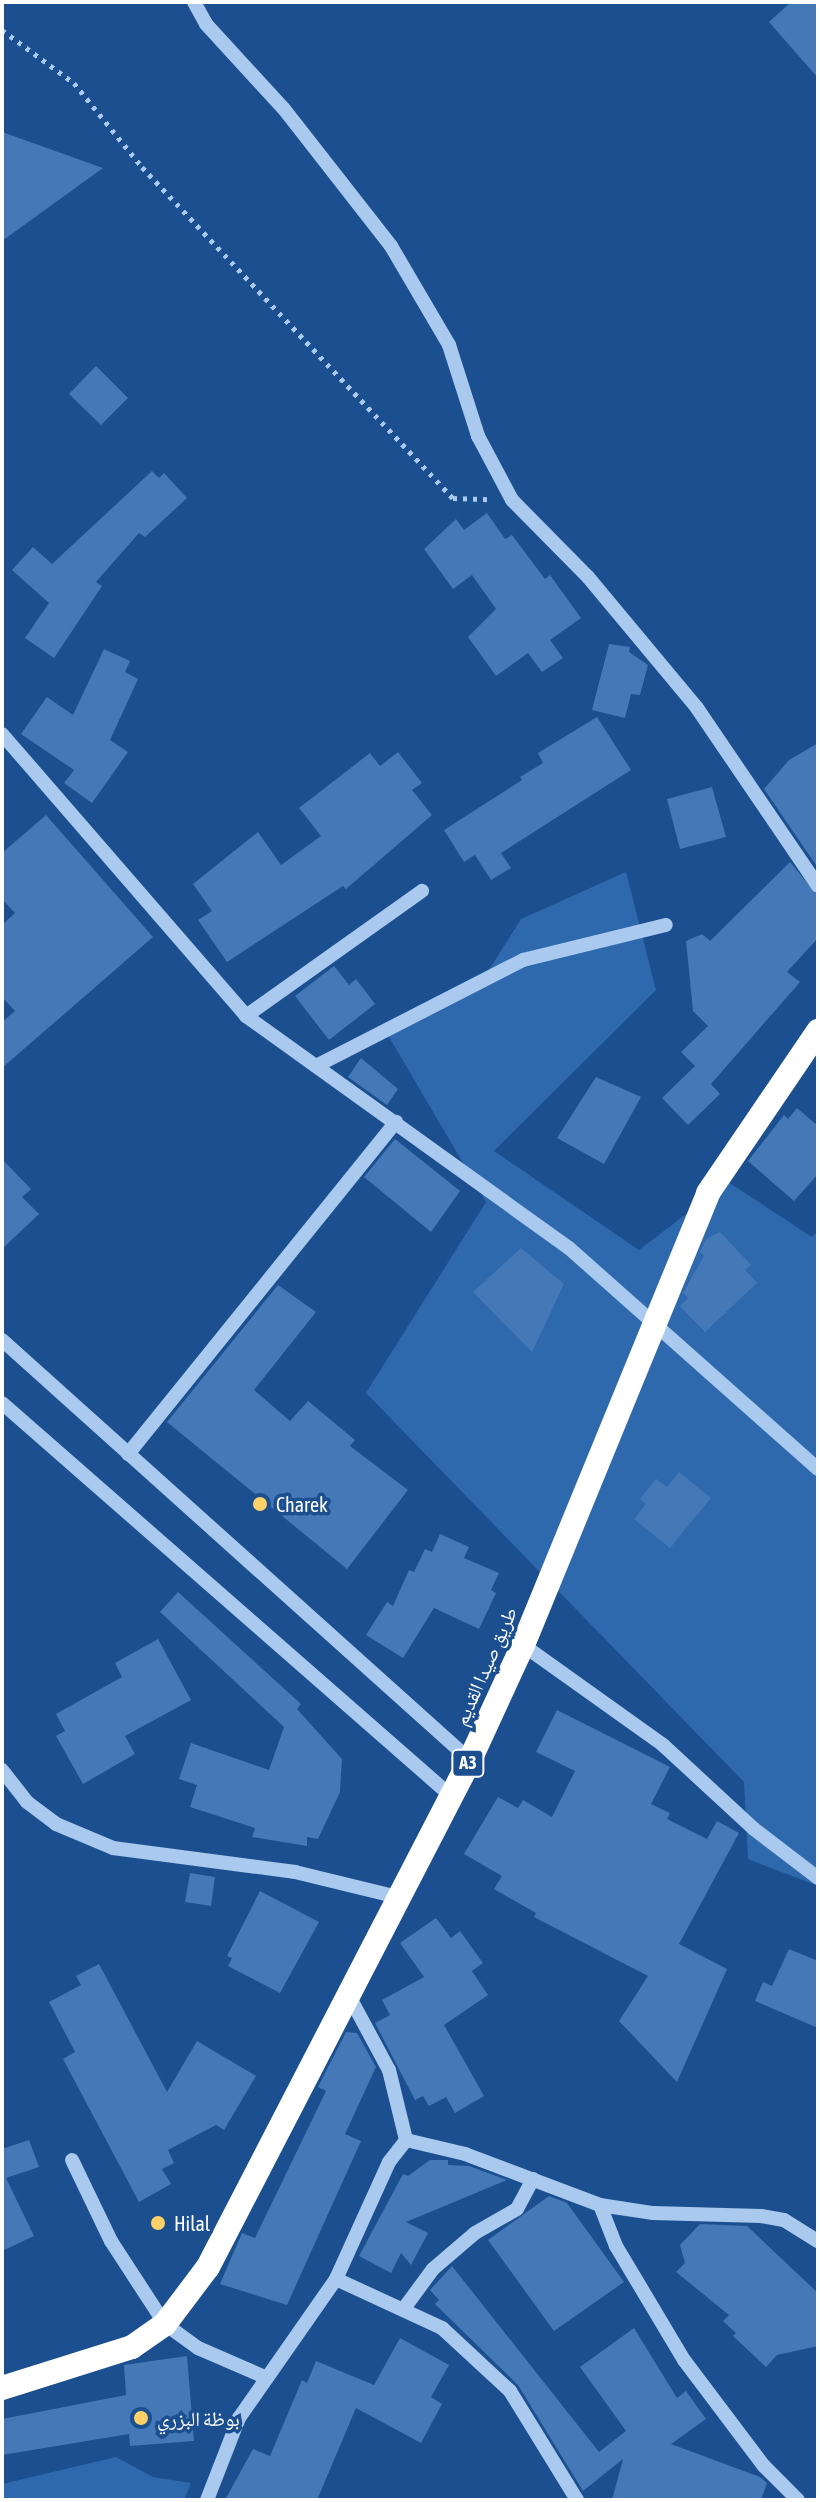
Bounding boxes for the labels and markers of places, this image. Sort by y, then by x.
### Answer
place label: Charek [276,1492,328,1516]
marker: Charek [251,1495,269,1513]
place label: Hilal [174,2211,210,2235]
marker: Hilal [149,2214,167,2232]
place label: بوظة البزري [157,2406,240,2430]
marker: بوظة البزري [132,2409,150,2427]

